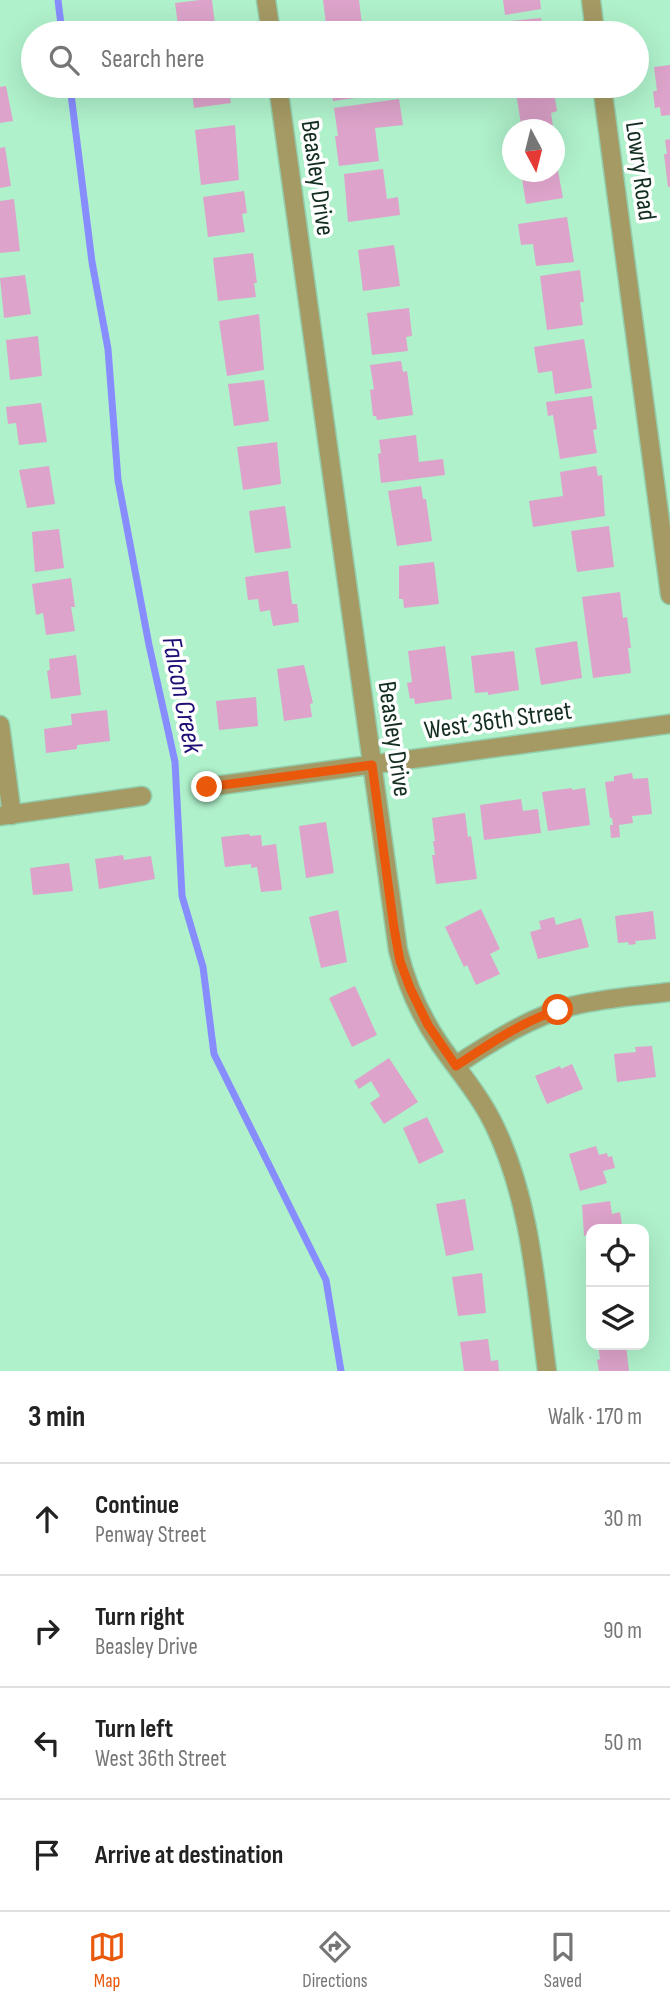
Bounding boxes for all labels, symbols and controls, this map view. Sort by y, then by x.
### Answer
search box [21,21,649,98]
icon: search [45,41,83,79]
text: Search here [101,44,204,75]
street label: Beasley Drive [294,118,340,238]
north arrow [502,119,565,182]
street label: Lowry Road [618,119,662,223]
water label: Falcon Creek [155,634,210,758]
street label: Beasley Drive [371,679,417,799]
street label: West 36th Street [422,695,574,747]
route end [191,771,222,802]
route start [542,994,573,1025]
map controls [586,1224,649,1350]
button: locate [586,1224,649,1287]
button: layers [586,1287,649,1350]
text: 3 min [28,1399,85,1435]
text: Walk · 170 m [548,1403,642,1431]
text: Continue [95,1490,179,1521]
icon: ahead [28,1500,66,1538]
text: 30 m [604,1505,642,1533]
text: Penway Street [95,1521,206,1549]
text: Turn right [95,1602,184,1633]
icon: right [28,1612,66,1650]
text: 90 m [603,1617,642,1645]
text: Beasley Drive [95,1633,198,1661]
text: Turn left [95,1714,173,1745]
icon: left [28,1724,66,1762]
text: 50 m [604,1729,642,1757]
text: West 36th Street [95,1745,227,1773]
icon: arrive [28,1836,66,1874]
text: Arrive at destination [95,1840,283,1871]
tab: Map [88,1928,126,1993]
tab: Directions [302,1928,368,1993]
tab: Saved [544,1928,582,1993]

